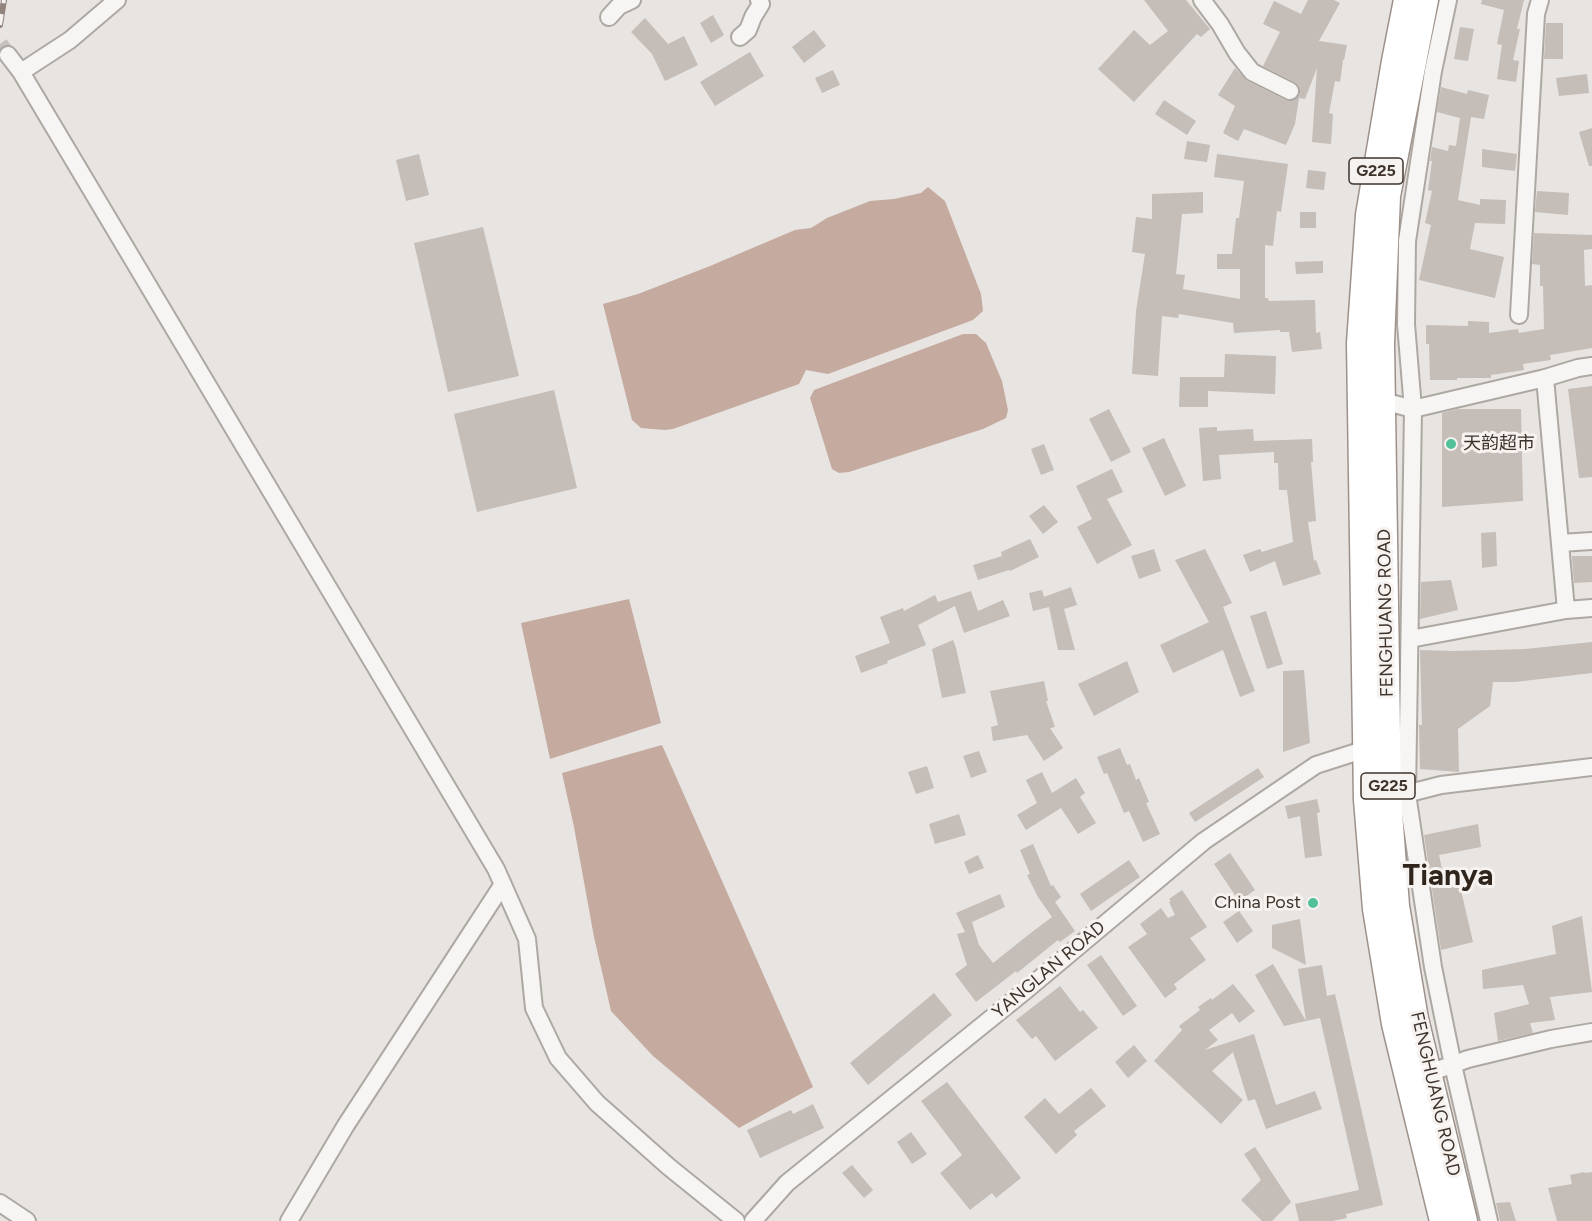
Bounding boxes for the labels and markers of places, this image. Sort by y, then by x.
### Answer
place label: 天韵超市 [1463,433,1535,455]
marker: 天韵超市 [1444,437,1458,451]
place label: China Post [1214,892,1301,914]
marker: China Post [1306,896,1320,910]

